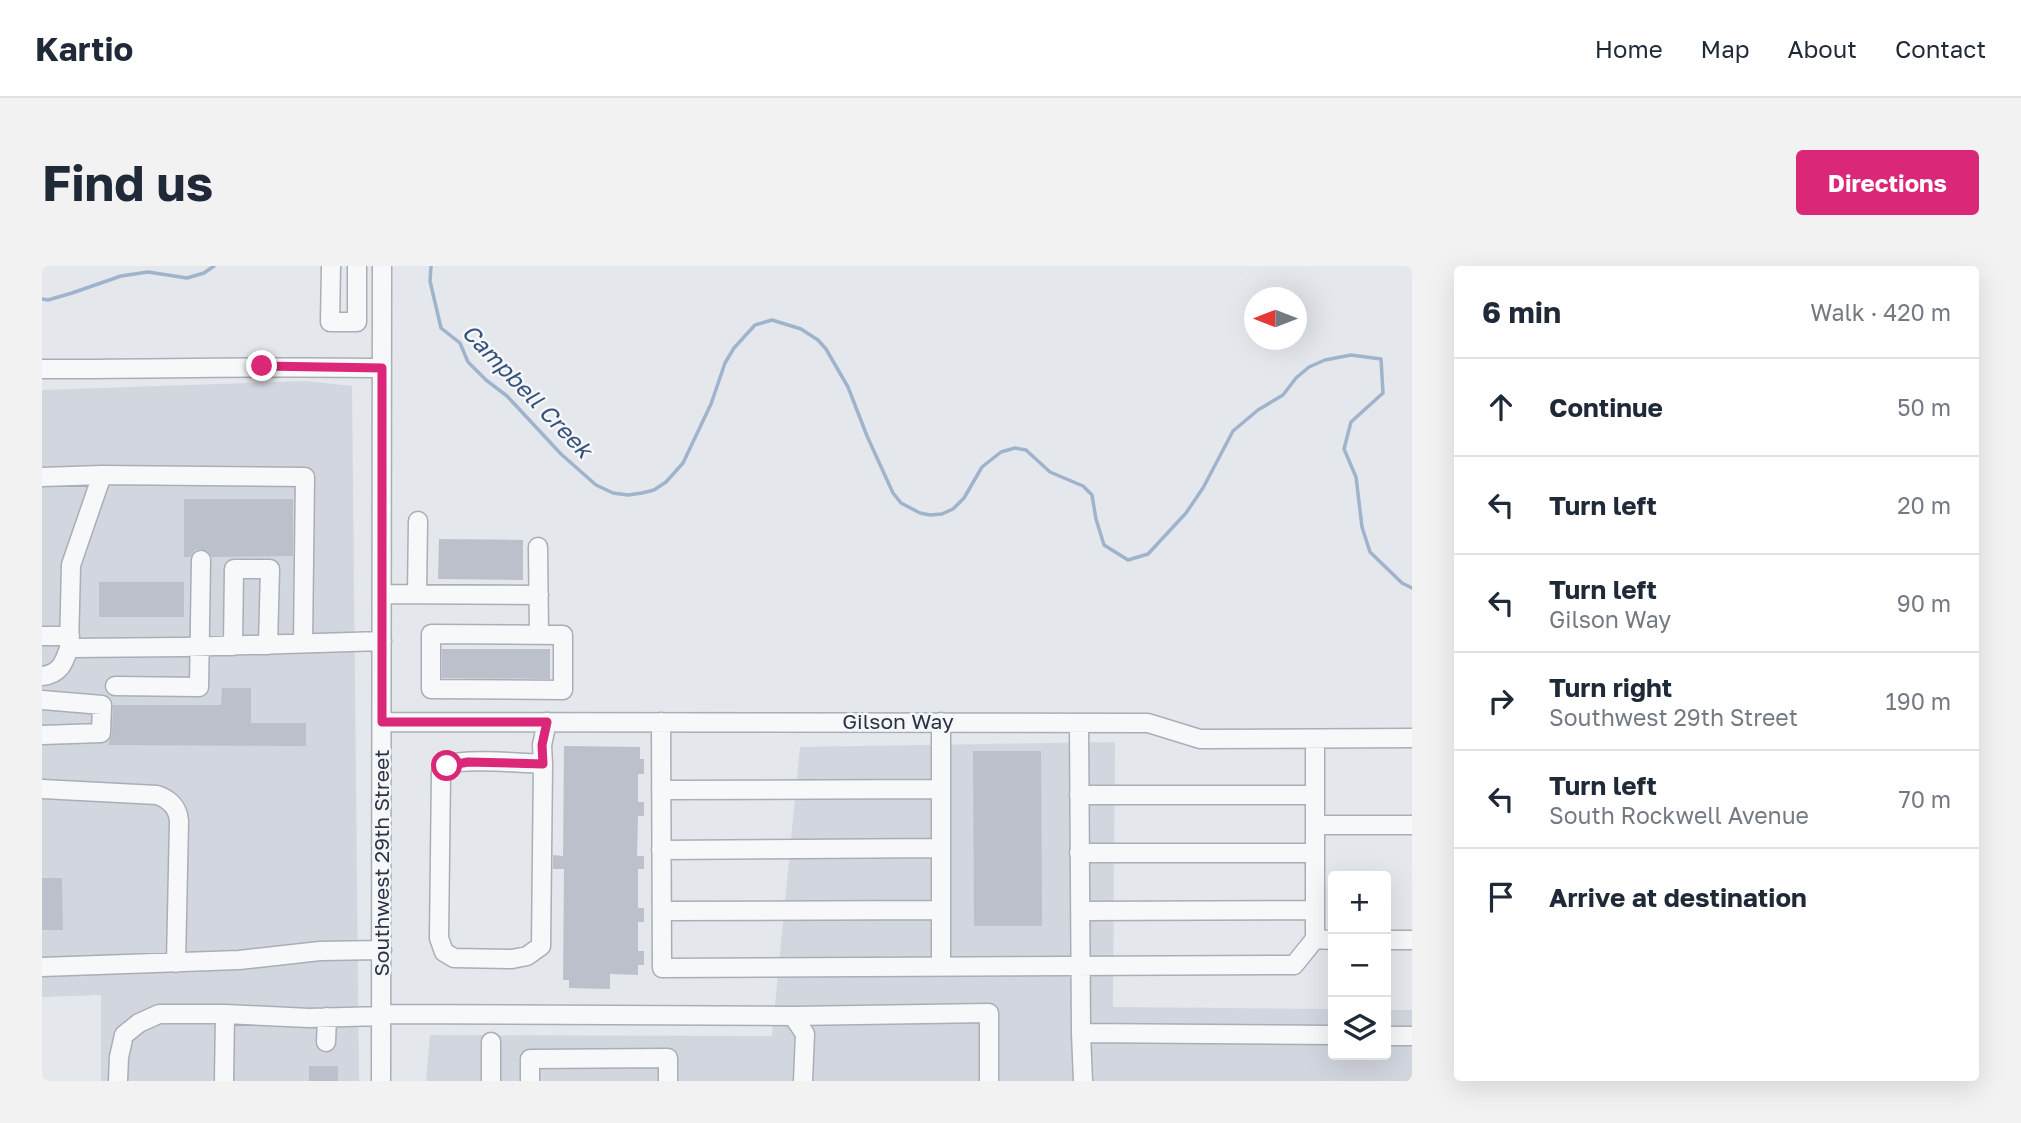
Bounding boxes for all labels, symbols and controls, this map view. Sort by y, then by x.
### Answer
text: Kartio [35,29,133,68]
text: Home [1595,34,1663,63]
text: Map [1701,34,1750,63]
text: About [1788,34,1857,63]
text: Contact [1895,34,1986,63]
button: Directions [1796,150,1979,215]
text: Find us [42,153,213,212]
north arrow [1244,287,1307,350]
text: 6 min [1482,294,1561,330]
text: Walk · 420 m [1810,298,1951,326]
water label: Campbell Creek [457,318,600,464]
route end [246,350,277,381]
icon: ahead [1482,388,1520,426]
text: Continue [1549,392,1663,423]
text: 50 m [1897,393,1951,421]
icon: left [1482,486,1520,524]
text: Turn left [1549,490,1657,521]
text: 20 m [1897,491,1951,519]
text: Turn left [1549,574,1657,605]
icon: left [1482,584,1520,622]
text: 90 m [1897,589,1951,617]
text: Gilson Way [1549,605,1671,633]
text: Turn right [1549,672,1672,703]
icon: right [1482,682,1520,720]
text: 190 m [1886,687,1951,715]
text: Southwest 29th Street [1549,703,1798,731]
street label: Gilson Way [842,708,954,734]
street label: Southwest 29th Street [368,749,394,977]
route start [431,750,462,781]
text: Turn left [1549,770,1657,801]
icon: left [1482,780,1520,818]
text: 70 m [1898,785,1951,813]
text: South Rockwell Avenue [1549,801,1809,829]
map controls [1328,871,1391,1060]
button: + [1328,871,1391,934]
icon: arrive [1482,878,1520,916]
text: Arrive at destination [1549,882,1807,913]
button: − [1328,934,1391,997]
button: layers [1328,997,1391,1060]

